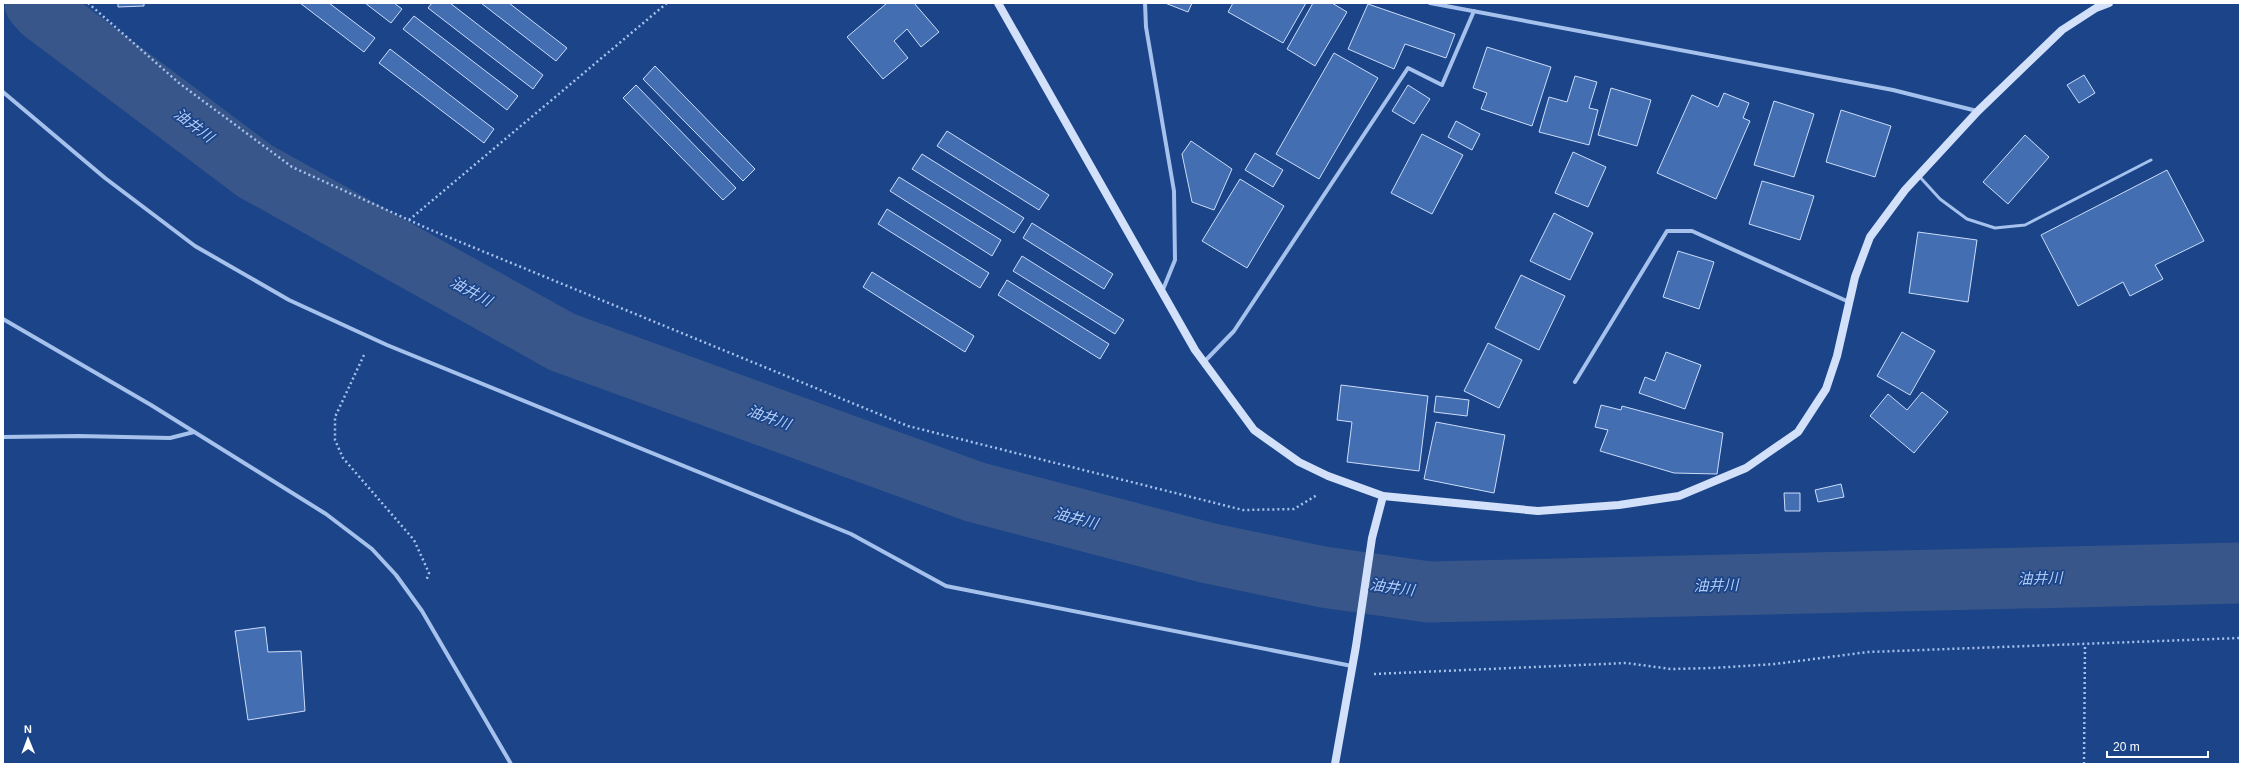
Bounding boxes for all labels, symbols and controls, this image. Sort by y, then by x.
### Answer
water label: 油井川 [171,105,219,147]
water label: 油井川 [447,273,497,310]
water label: 油井川 [745,401,795,433]
water label: 油井川 [1052,504,1102,533]
water label: 油井川 [2017,569,2065,587]
water label: 油井川 [1369,575,1417,599]
water label: 油井川 [1693,576,1741,594]
north arrow [8,719,48,759]
text: N [24,723,32,735]
scale bar [2107,733,2208,759]
text: 20 m [2113,740,2140,754]

